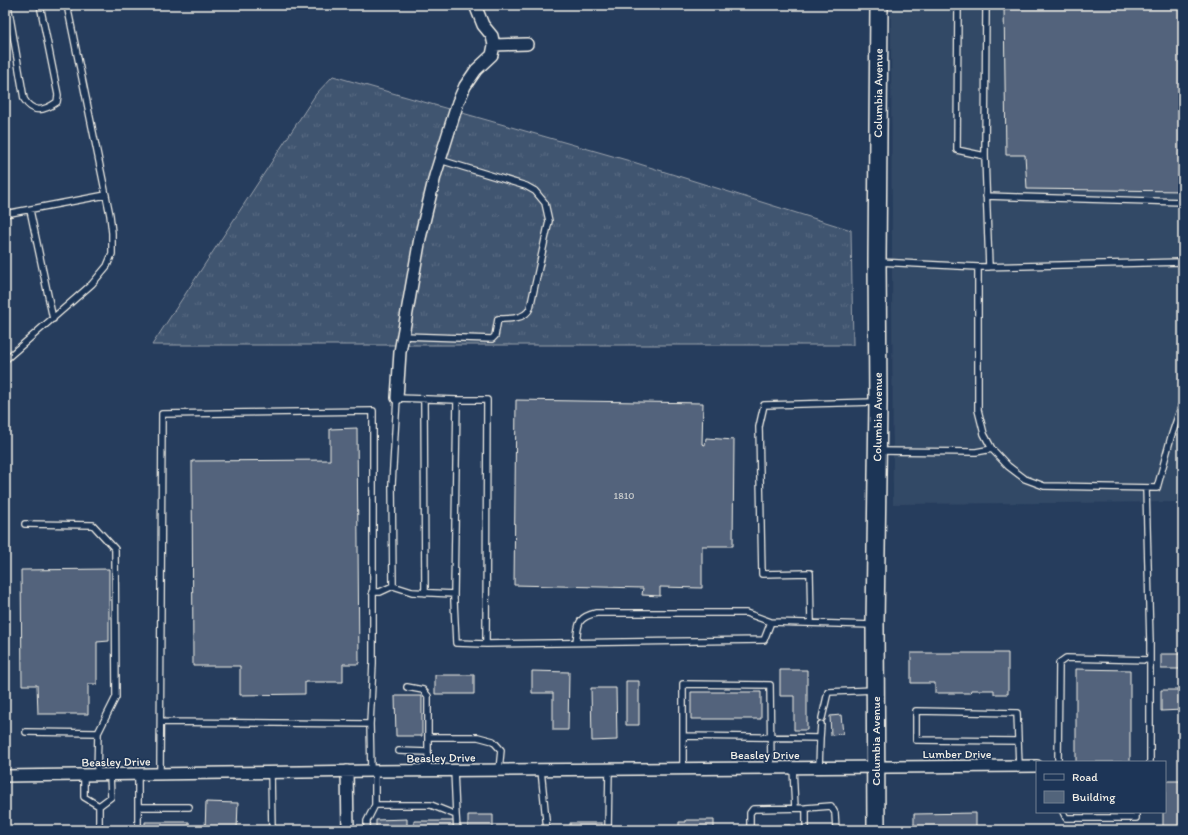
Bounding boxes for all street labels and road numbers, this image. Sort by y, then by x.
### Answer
street label: Columbia Avenue [871,48,886,138]
street label: Columbia Avenue [870,372,885,462]
street label: Columbia Avenue [869,696,883,786]
street label: Lumber Drive [922,747,992,761]
street label: Beasley Drive [730,748,800,762]
street label: Beasley Drive [406,750,476,766]
street label: Beasley Drive [81,754,151,770]

